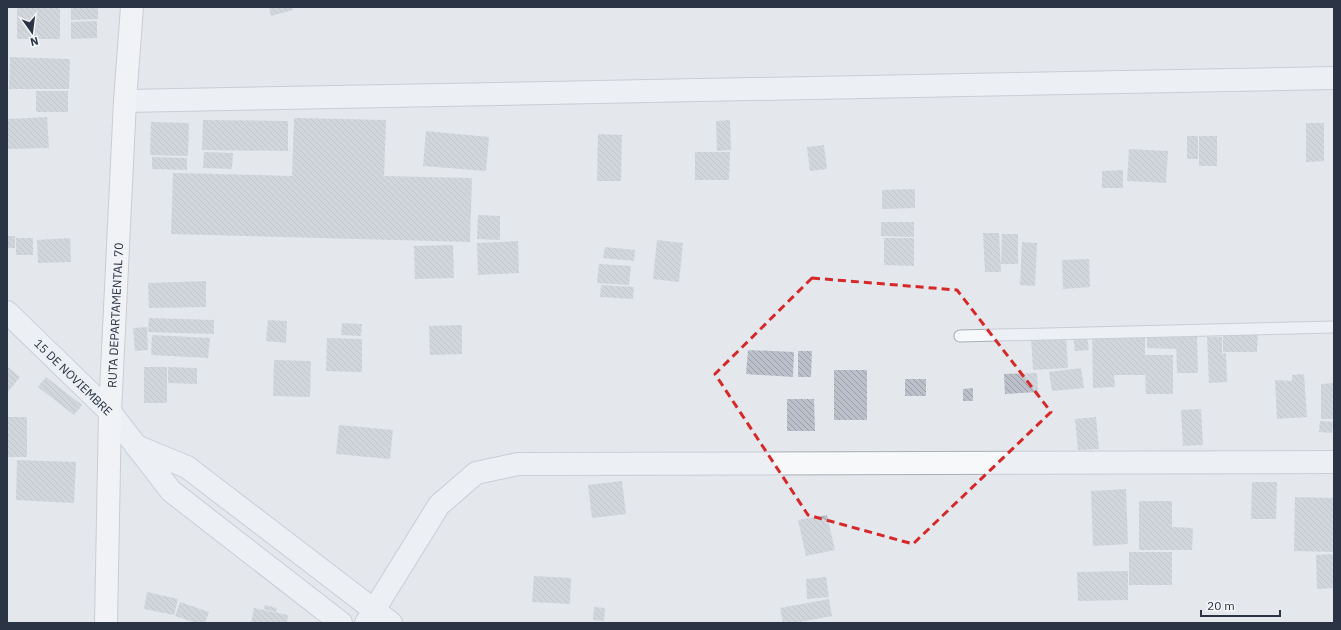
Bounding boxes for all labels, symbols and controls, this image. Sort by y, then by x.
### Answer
north arrow [12,12,52,52]
text: N [29,34,40,49]
street label: RUTA DEPARTAMENTAL 70 [104,242,126,388]
street label: 15 DE NOVIEMBRE [31,335,116,418]
scale bar [1201,592,1280,618]
text: 20 m [1207,598,1235,613]

